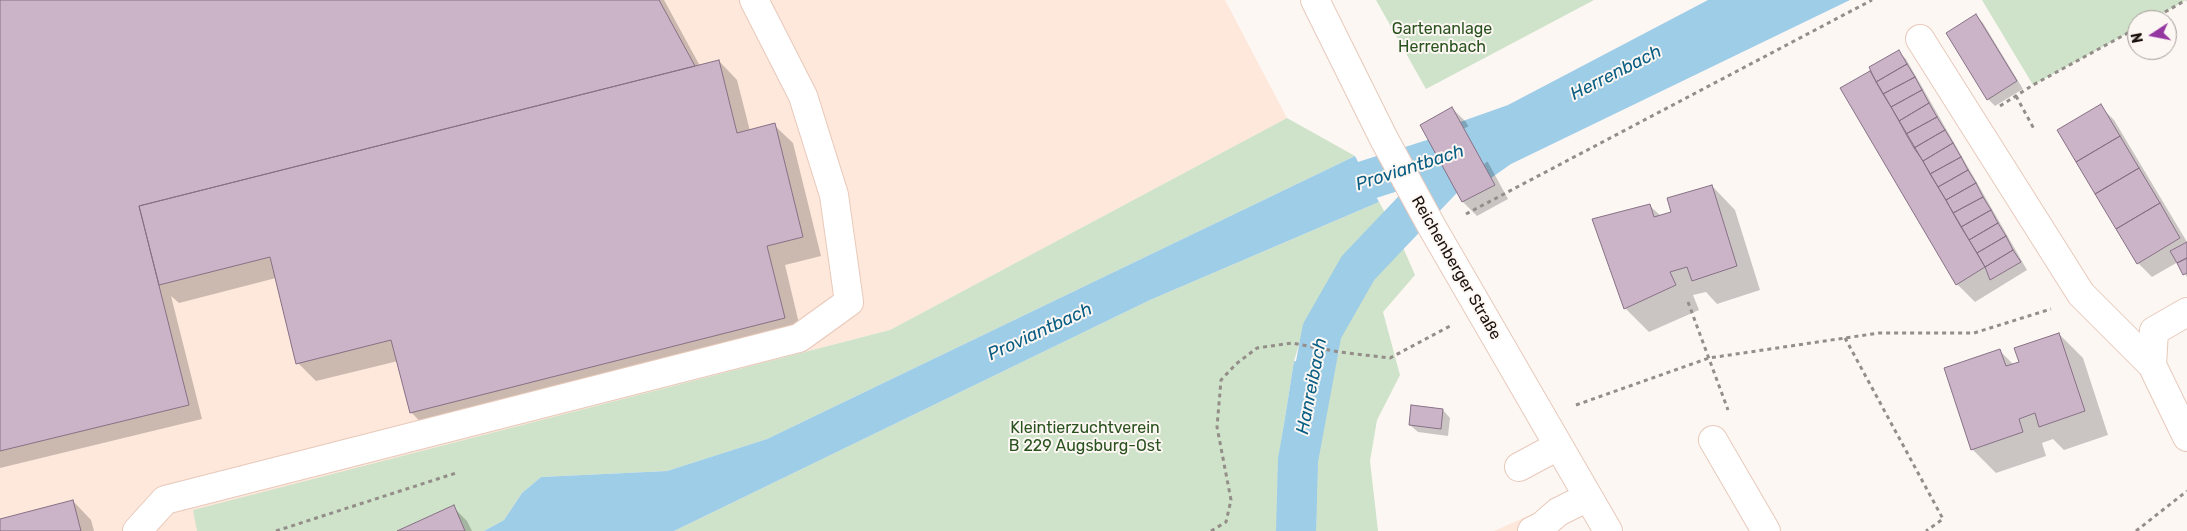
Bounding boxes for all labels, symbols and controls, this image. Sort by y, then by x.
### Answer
north arrow [2127,10,2177,60]
park label: Gartenanlage Herrenbach [1392,19,1492,57]
text: N [2128,31,2147,44]
water label: Herrenbach [1567,41,1665,105]
water label: Proviantbach [1353,140,1467,196]
street label: Reichenberger Straße [1407,193,1505,343]
water label: Proviantbach [984,298,1096,366]
water label: Hanreibach [1292,336,1332,436]
park label: Kleintierzuchtverein B 229 Augsburg-Ost [1009,418,1161,456]

